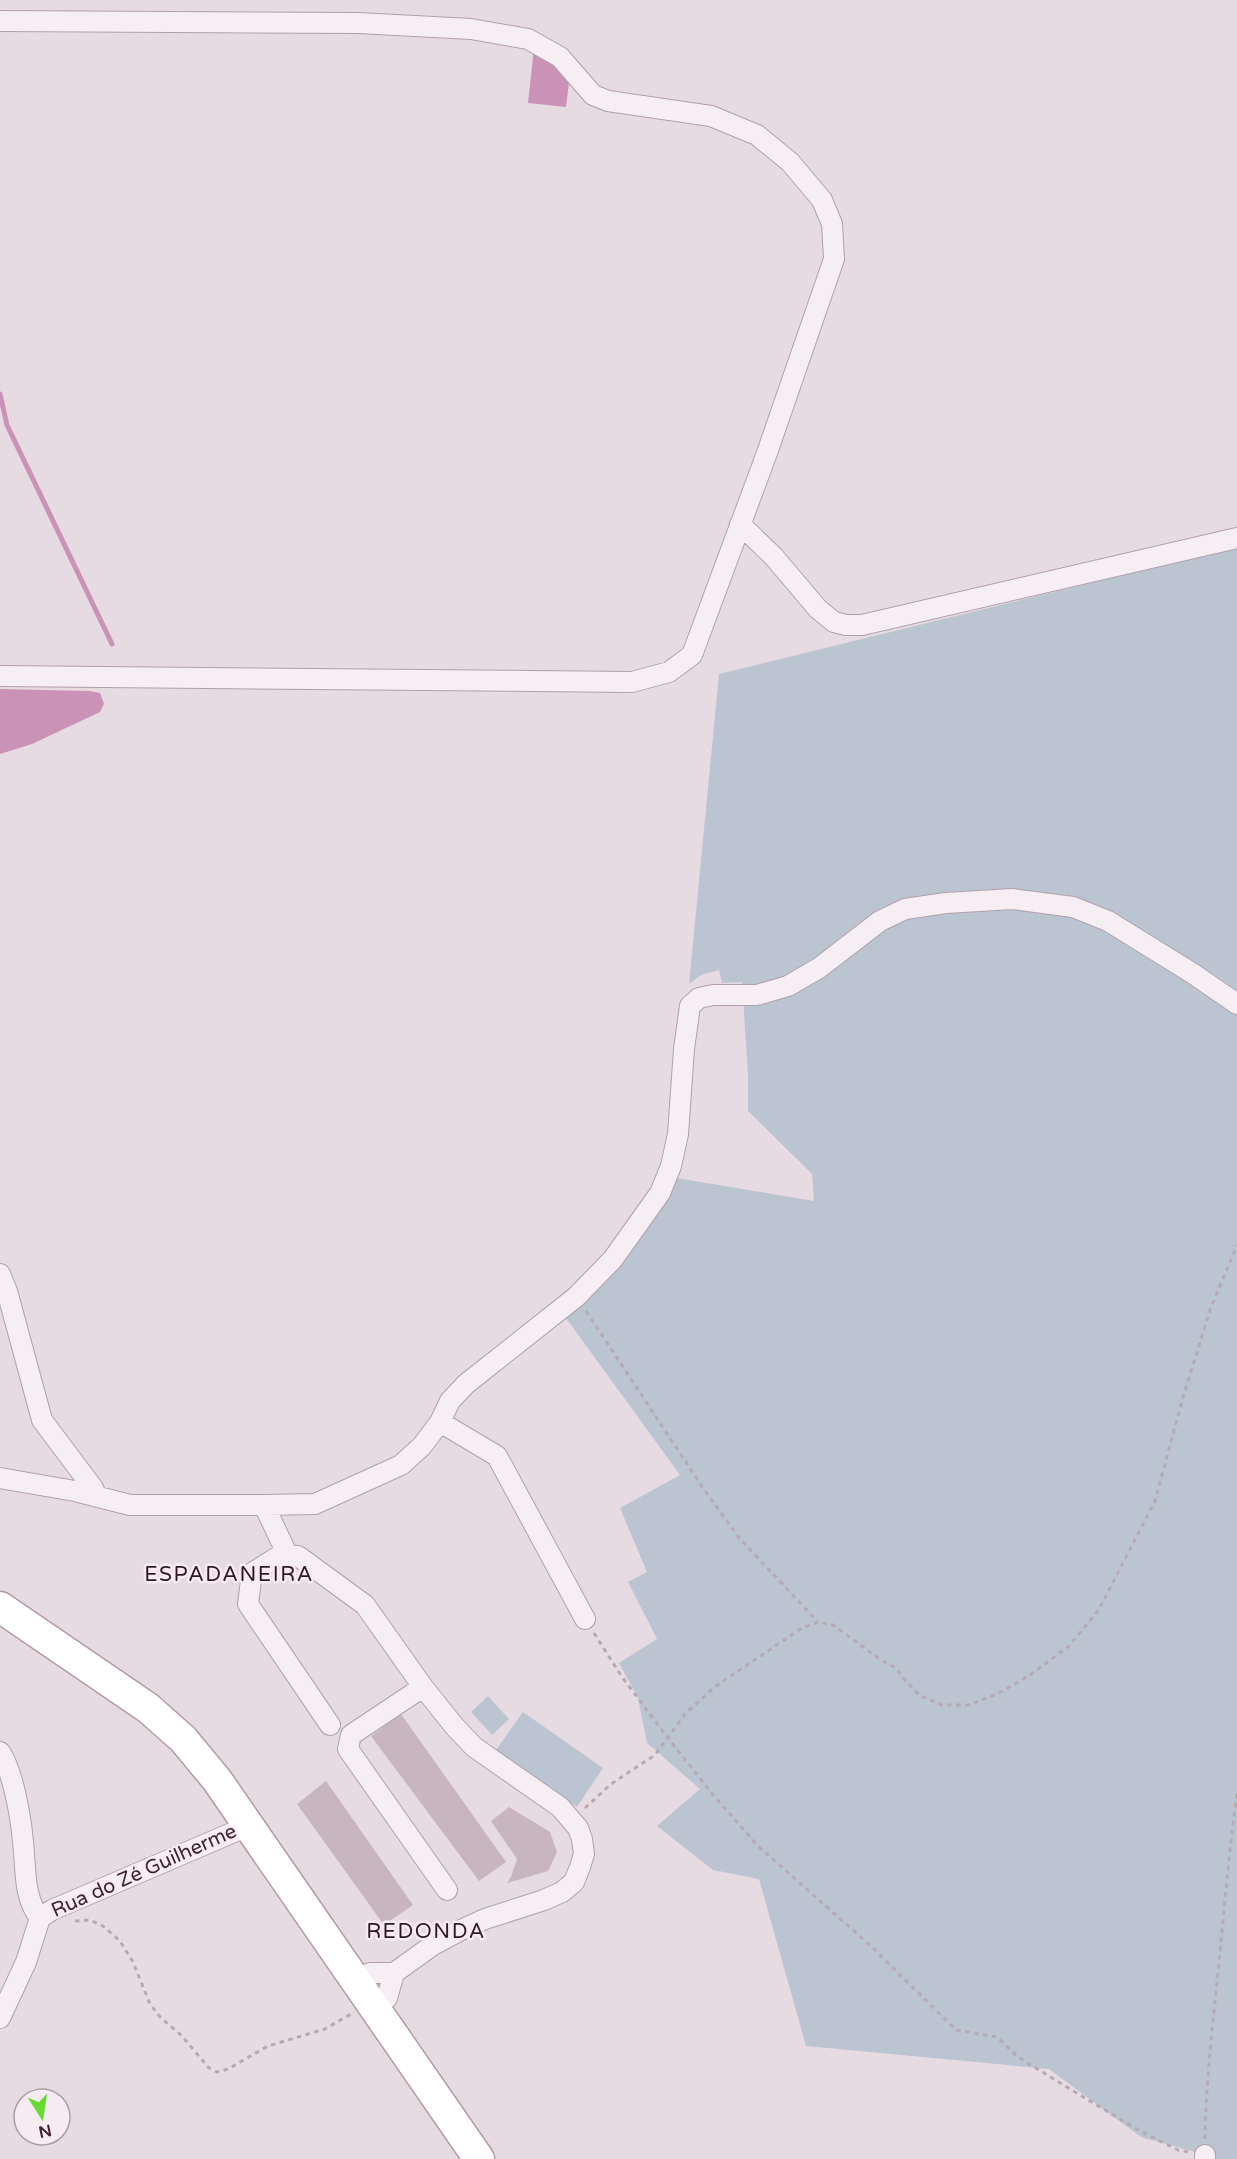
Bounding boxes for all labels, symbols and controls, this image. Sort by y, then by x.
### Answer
district label: ESPADANEIRA [144,1562,314,1587]
street label: Rua do Zé Guilherme [48,1819,240,1923]
district label: REDONDA [366,1919,486,1944]
north arrow [12,2087,72,2147]
text: N [37,2120,53,2142]

